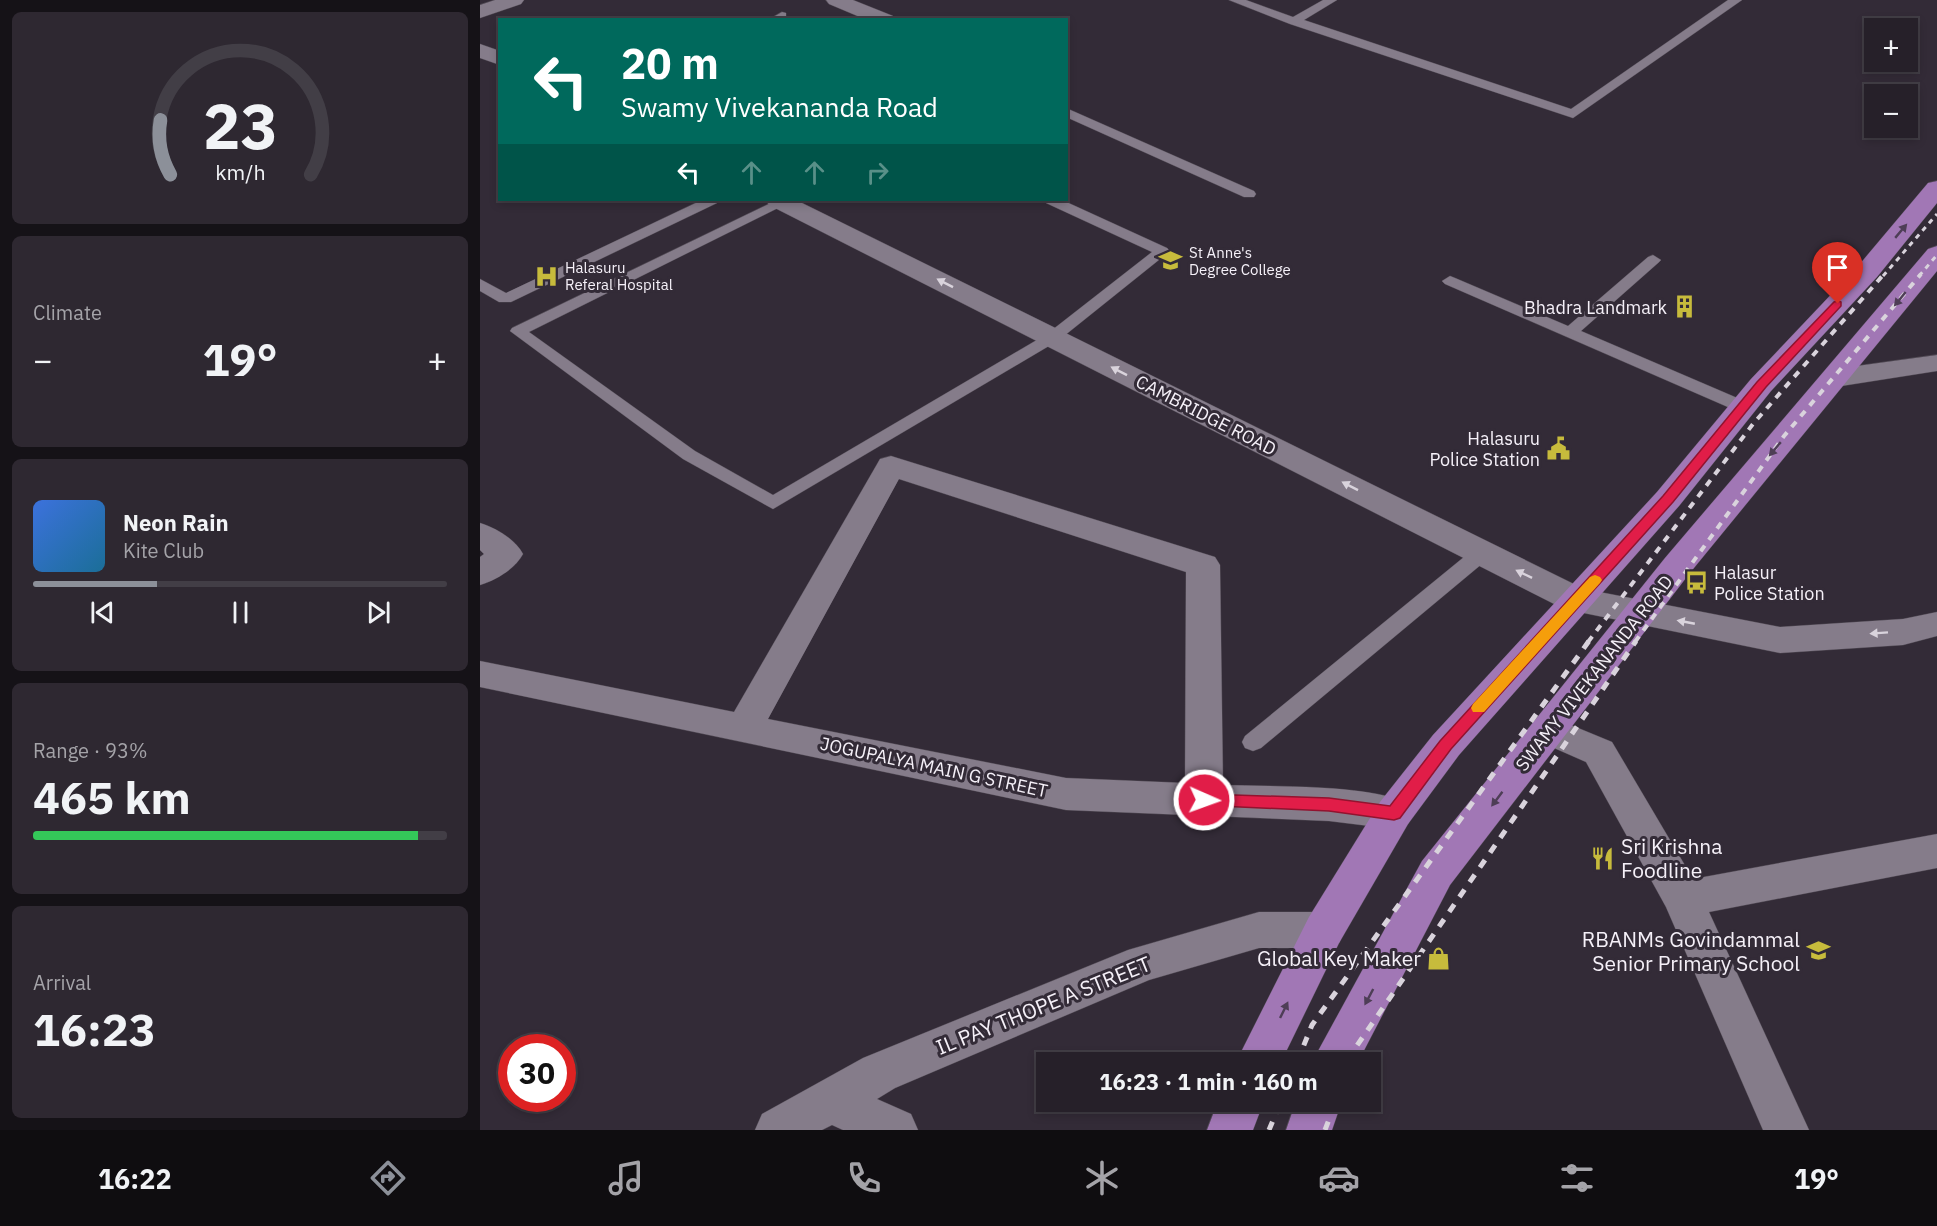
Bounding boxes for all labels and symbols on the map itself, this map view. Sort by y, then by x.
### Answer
one-way arrow [1895,223,1908,239]
pin [1812,242,1863,304]
place label: St Anne's Degree College [1189,243,1291,279]
school or university icon: St Anne's Degree College [1158,248,1184,274]
place label: Halasuru Referal Hospital [565,258,673,294]
hospital icon: Halasuru Referal Hospital [534,263,560,289]
one-way arrow [937,278,954,288]
one-way arrow [1894,291,1907,306]
building icon: Bhadra Landmark [1672,294,1698,320]
place label: Bhadra Landmark [1524,296,1668,319]
one-way arrow [1111,366,1128,375]
street label: CAMBRIDGE ROAD [1132,370,1280,460]
place label: Halasuru Police Station [1429,427,1540,471]
public building icon: Halasuru Police Station [1545,435,1571,461]
one-way arrow [1769,441,1782,457]
one-way arrow [1341,482,1359,492]
place label: Halasur Police Station [1714,561,1825,605]
one-way arrow [1516,569,1533,578]
bus stop icon: Halasur Police Station [1683,569,1709,595]
street label: SWAMY VIVEKANANDA ROAD [1510,570,1678,776]
one-way arrow [1677,617,1696,626]
one-way arrow [1870,629,1889,638]
street label: JOGUPALYA MAIN G STREET [818,732,1050,802]
position arrow [1172,768,1236,832]
one-way arrow [1491,791,1503,806]
place label: Sri Krishna Foodline [1621,832,1722,884]
restaurant icon: Sri Krishna Foodline [1590,845,1616,871]
place label: RBANMs Govindammal Senior Primary School [1582,925,1800,977]
school or university icon: RBANMs Govindammal Senior Primary School [1805,938,1831,964]
place label: Global Key Maker [1257,944,1421,972]
shop icon: Global Key Maker [1426,945,1452,971]
street label: IL PAY THOPE A STREET [931,949,1155,1061]
one-way arrow [1364,989,1374,1006]
one-way arrow [1280,1001,1289,1018]
speed limit sign: 30 [498,1034,576,1112]

